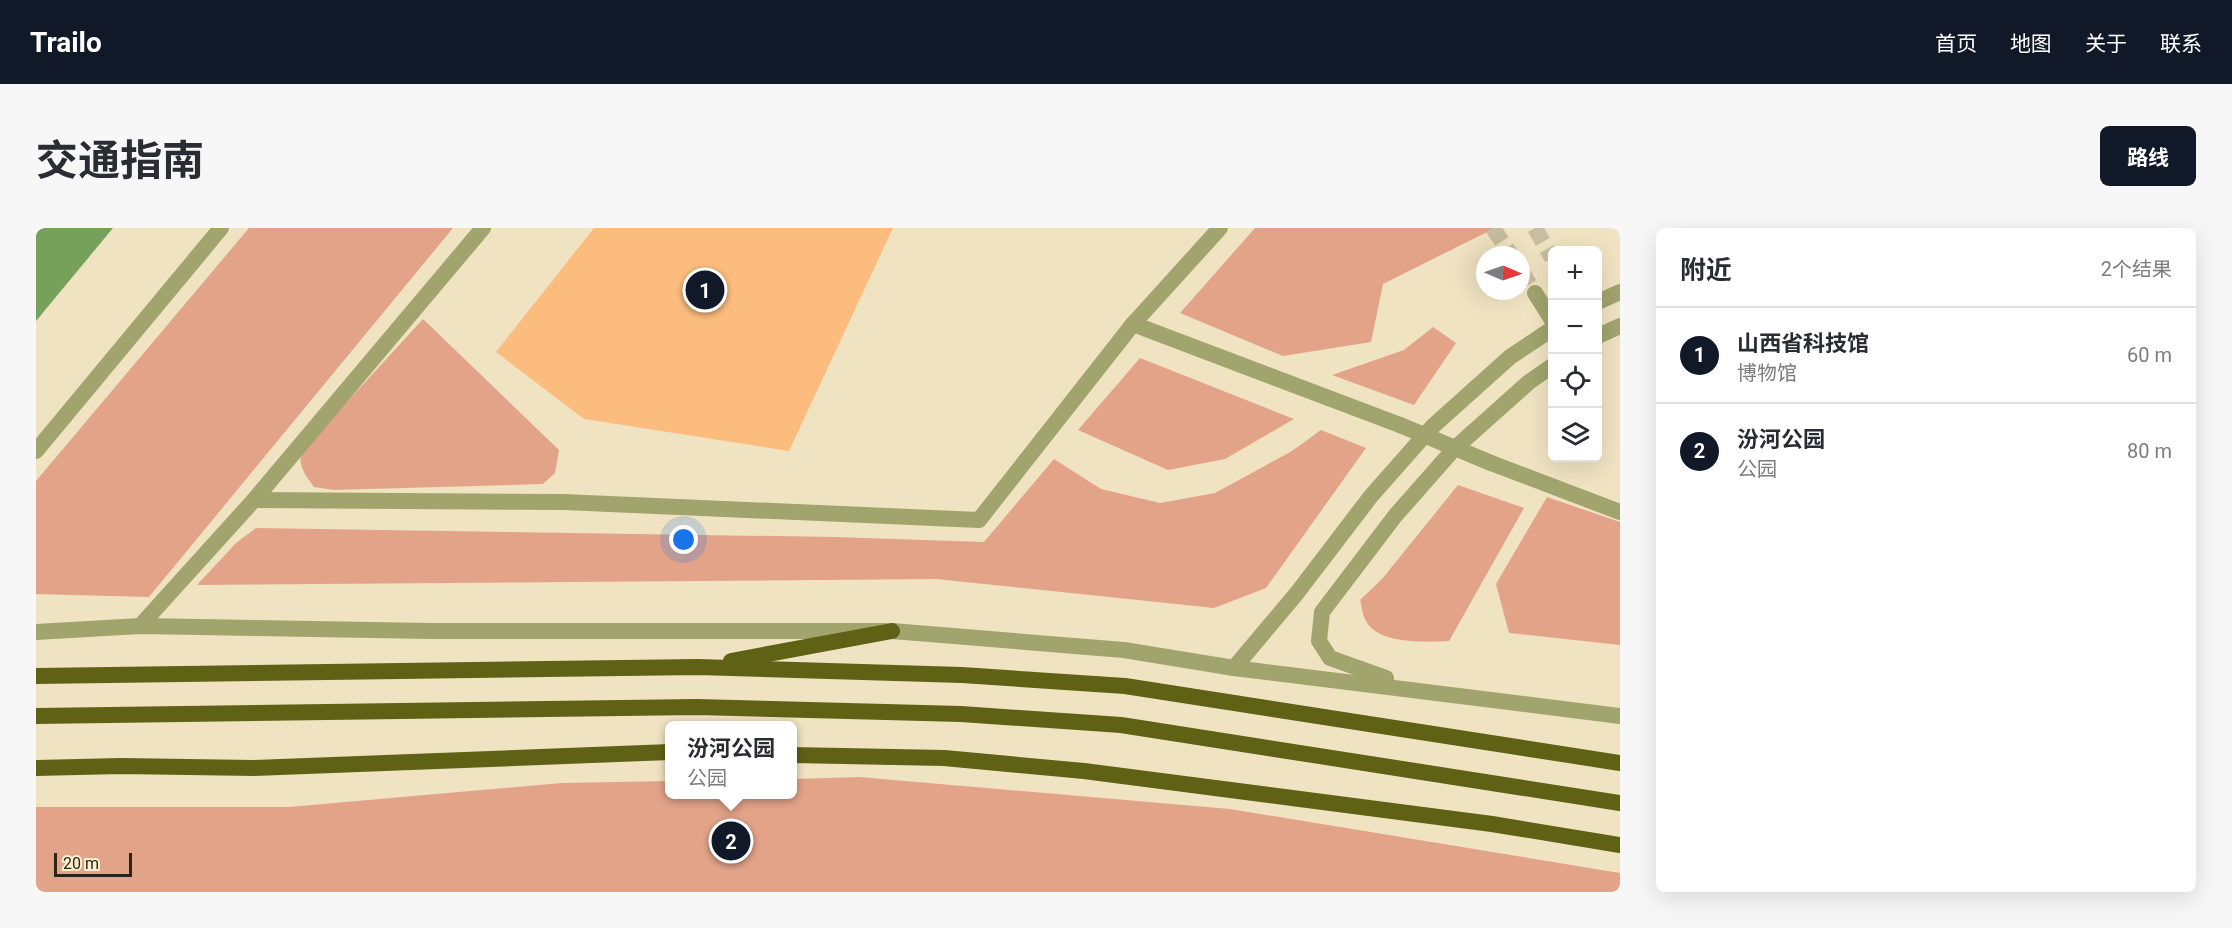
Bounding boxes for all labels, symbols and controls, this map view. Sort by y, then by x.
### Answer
text: Trailo [30,26,102,59]
text: 首页 [1935,32,1977,56]
text: 地图 [2010,32,2052,56]
text: 关于 [2085,32,2127,56]
text: 联系 [2160,32,2202,56]
button: 路线 [2100,126,2196,186]
text: 交通指南 [36,136,204,185]
north arrow [1476,246,1530,300]
map controls [1548,246,1602,462]
button: + [1548,246,1602,300]
text: 附近 [1680,255,1732,285]
text: 2个结果 [2101,257,2172,281]
pin: 1 [686,268,724,312]
button: − [1548,300,1602,354]
text: 山西省科技馆 [1737,331,1869,356]
text: 1 [1694,343,1705,367]
text: 60 m [2127,343,2172,367]
button: locate [1548,354,1602,408]
text: 博物馆 [1737,361,1797,385]
button: layers [1548,408,1602,462]
text: 汾河公园 [1737,427,1825,452]
text: 2 [1694,439,1705,463]
text: 80 m [2127,439,2172,463]
text: 公园 [1737,457,1777,481]
your location [669,525,698,554]
popup [665,721,797,799]
text: 汾河公园 [687,736,775,761]
text: 公园 [687,766,727,790]
pin: 2 [712,818,750,864]
scale bar [54,850,132,878]
text: 20 m [63,854,99,873]

